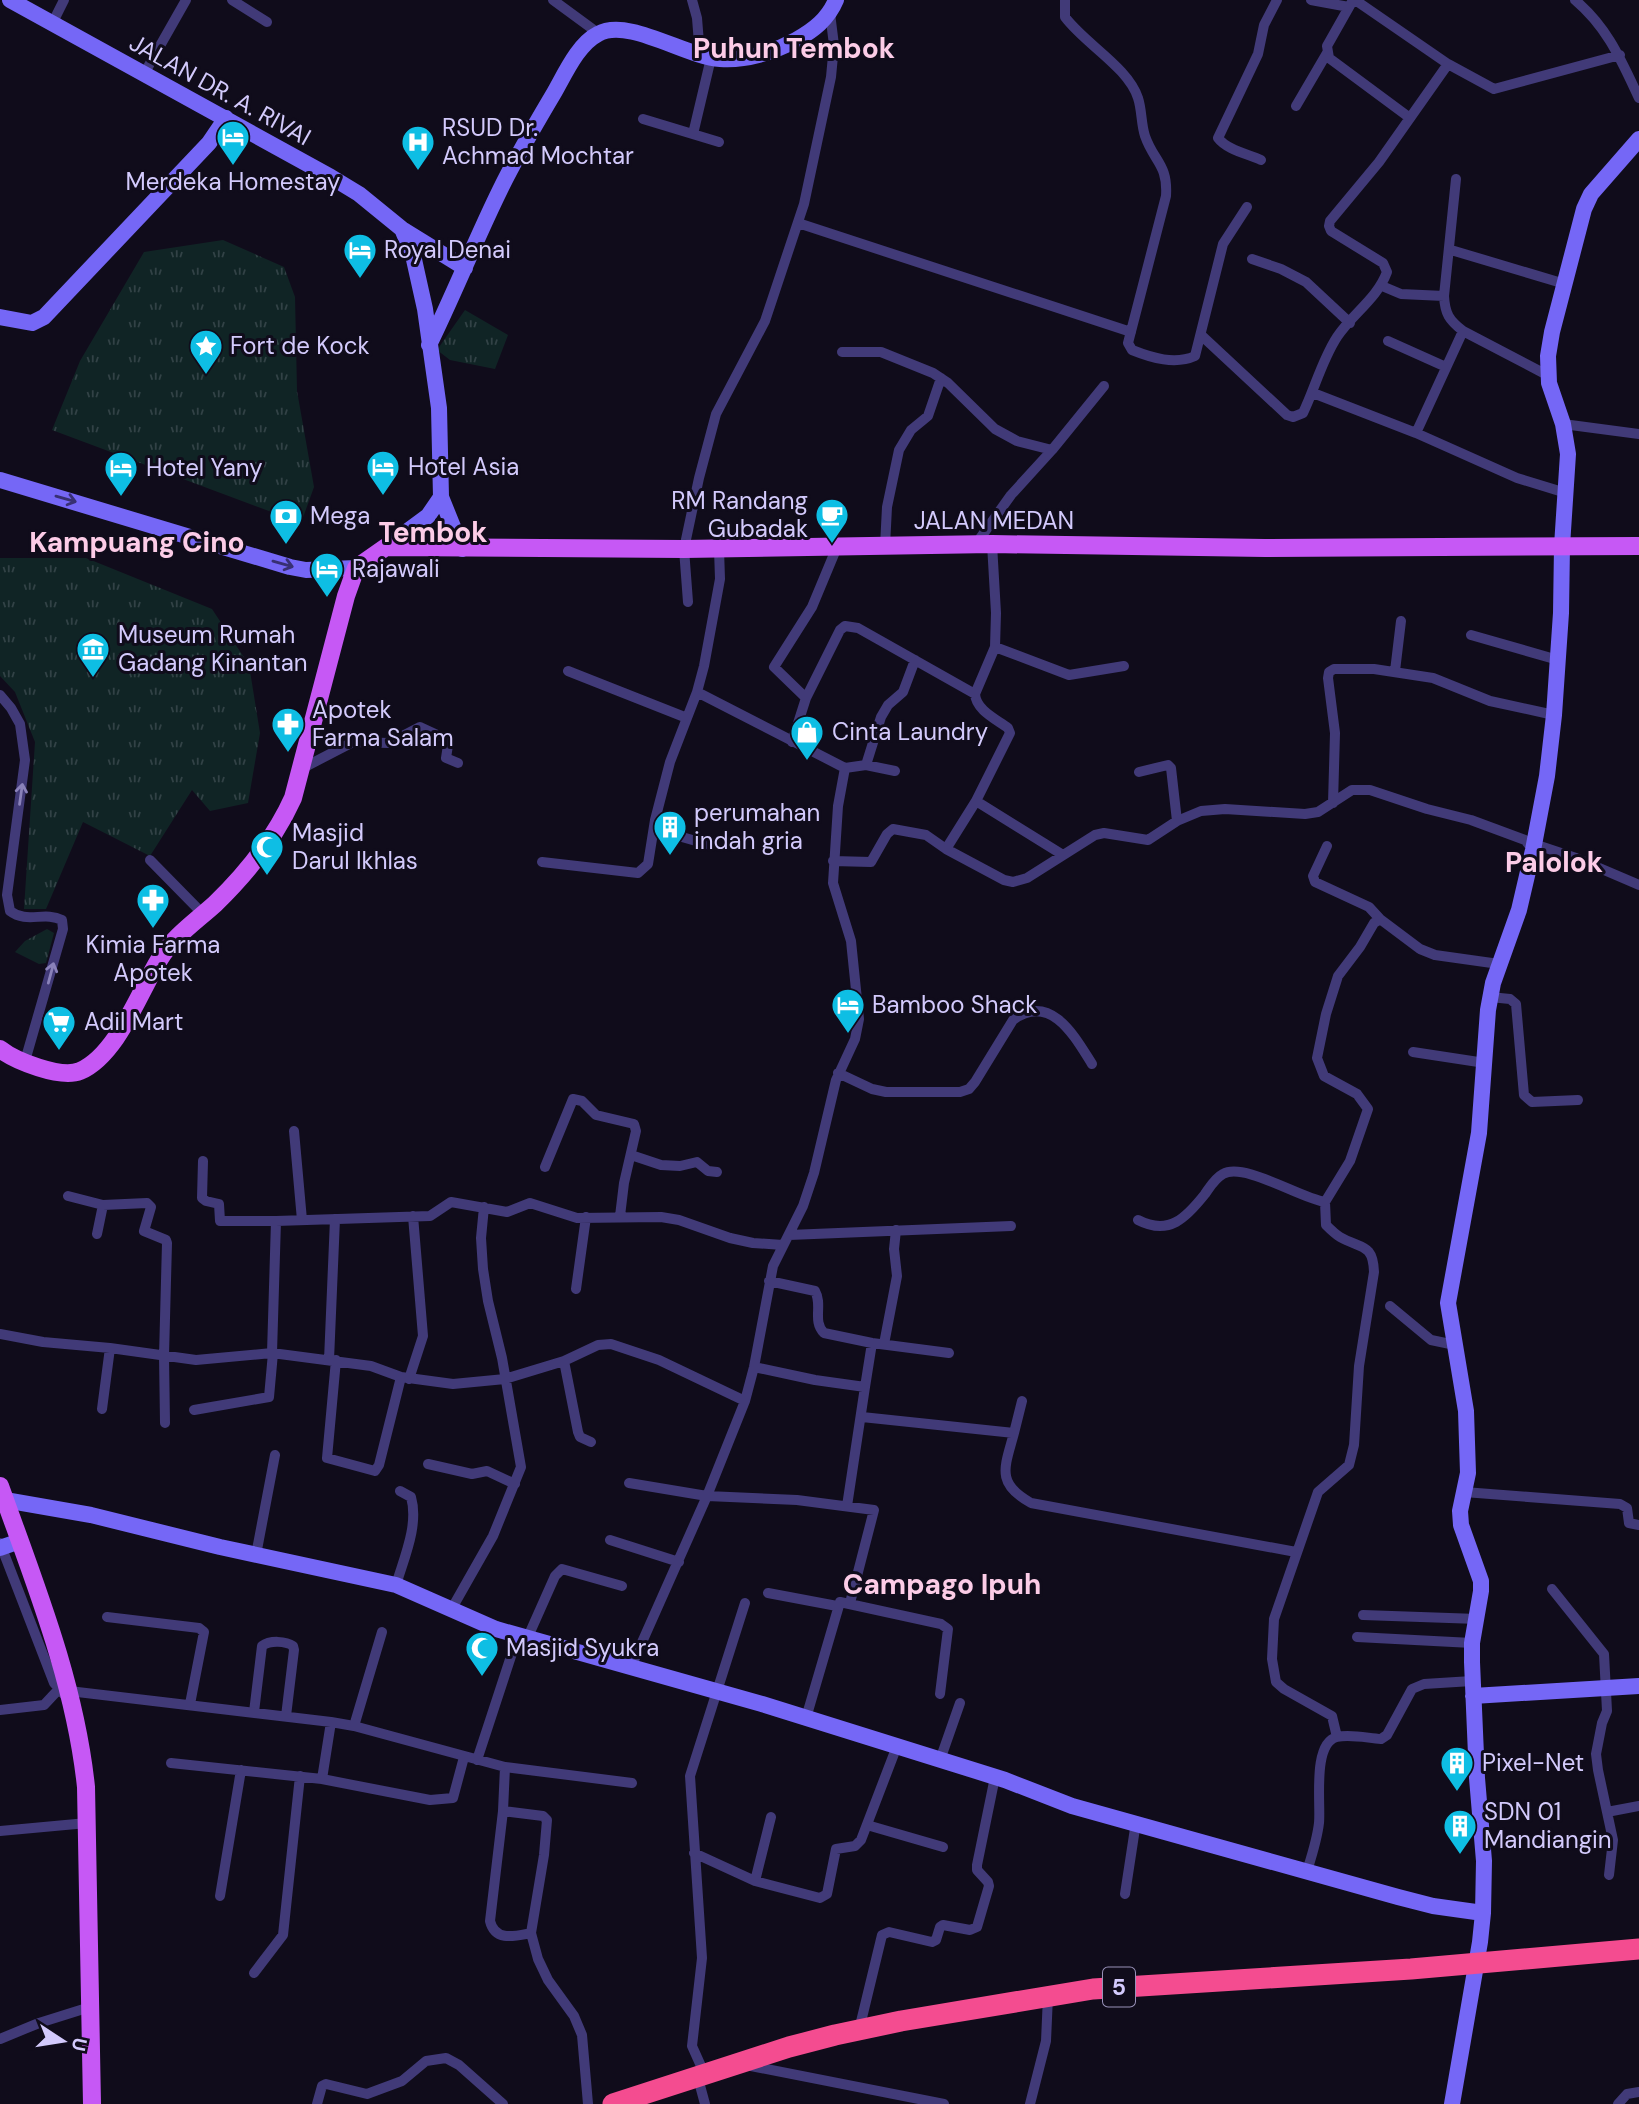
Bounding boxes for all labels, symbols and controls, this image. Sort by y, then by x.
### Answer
street label: JALAN DR. A. RIVAI [124,27,316,152]
district label: Puhun Tembok [693,30,895,67]
place label: RSUD Dr. Achmad Mochtar [442,112,634,171]
hotel icon: Merdeka Homestay [214,118,252,167]
hospital icon: RSUD Dr. Achmad Mochtar [399,123,437,172]
place label: Merdeka Homestay [126,166,340,197]
hotel icon: Royal Denai [341,231,379,280]
place label: Royal Denai [384,234,511,265]
place icon: Fort de Kock [187,327,225,376]
place label: Fort de Kock [230,330,370,361]
hotel icon: Hotel Asia [364,448,402,497]
hotel icon: Hotel Yany [102,449,140,498]
place label: Hotel Asia [408,451,519,482]
place label: Hotel Yany [146,452,263,483]
place label: RM Randang Gubadak [671,485,808,544]
one-way arrow [54,493,76,506]
cafe icon: RM Randang Gubadak [813,496,851,545]
bank icon: Mega [267,497,305,546]
place label: Mega [310,500,370,531]
street label: JALAN MEDAN [914,505,1074,536]
district label: Tembok [378,514,488,551]
district label: Kampuang Cino [29,524,245,561]
hotel icon: Rajawali [308,550,346,599]
place label: Rajawali [352,553,440,584]
one-way arrow [272,559,294,572]
place label: Museum Rumah Gadang Kinantan [118,619,308,678]
museum icon: Museum Rumah Gadang Kinantan [74,630,112,679]
place label: Apotek Farma Salam [312,694,454,753]
pharmacy icon: Apotek Farma Salam [269,705,307,754]
shop icon: Cinta Laundry [788,713,826,762]
place label: Cinta Laundry [832,716,988,747]
one-way arrow [15,783,28,806]
place label: perumahan indah gria [694,797,820,856]
building icon: perumahan indah gria [651,808,689,857]
place label: Masjid Darul Ikhlas [292,817,418,876]
mosque icon: Masjid Darul Ikhlas [248,828,286,877]
district label: Palolok [1505,844,1603,881]
pharmacy icon: Kimia Farma Apotek [134,881,172,930]
place label: Kimia Farma Apotek [86,929,220,988]
one-way arrow [46,962,59,984]
hotel icon: Bamboo Shack [829,986,867,1035]
place label: Bamboo Shack [872,989,1037,1020]
supermarket icon: Adil Mart [40,1003,78,1052]
place label: Adil Mart [84,1006,183,1037]
district label: Campago Ipuh [843,1566,1041,1603]
mosque icon: Masjid Syukra [463,1629,501,1678]
place label: Masjid Syukra [506,1632,659,1663]
building icon: Pixel-Net [1438,1744,1476,1793]
place label: Pixel-Net [1482,1747,1584,1778]
place label: SDN 01 Mandiangin [1484,1796,1612,1855]
building icon: SDN 01 Mandiangin [1441,1807,1479,1856]
road number: 5 [1103,1968,1135,2006]
north arrow [28,2006,98,2076]
text: U [66,2035,93,2053]

